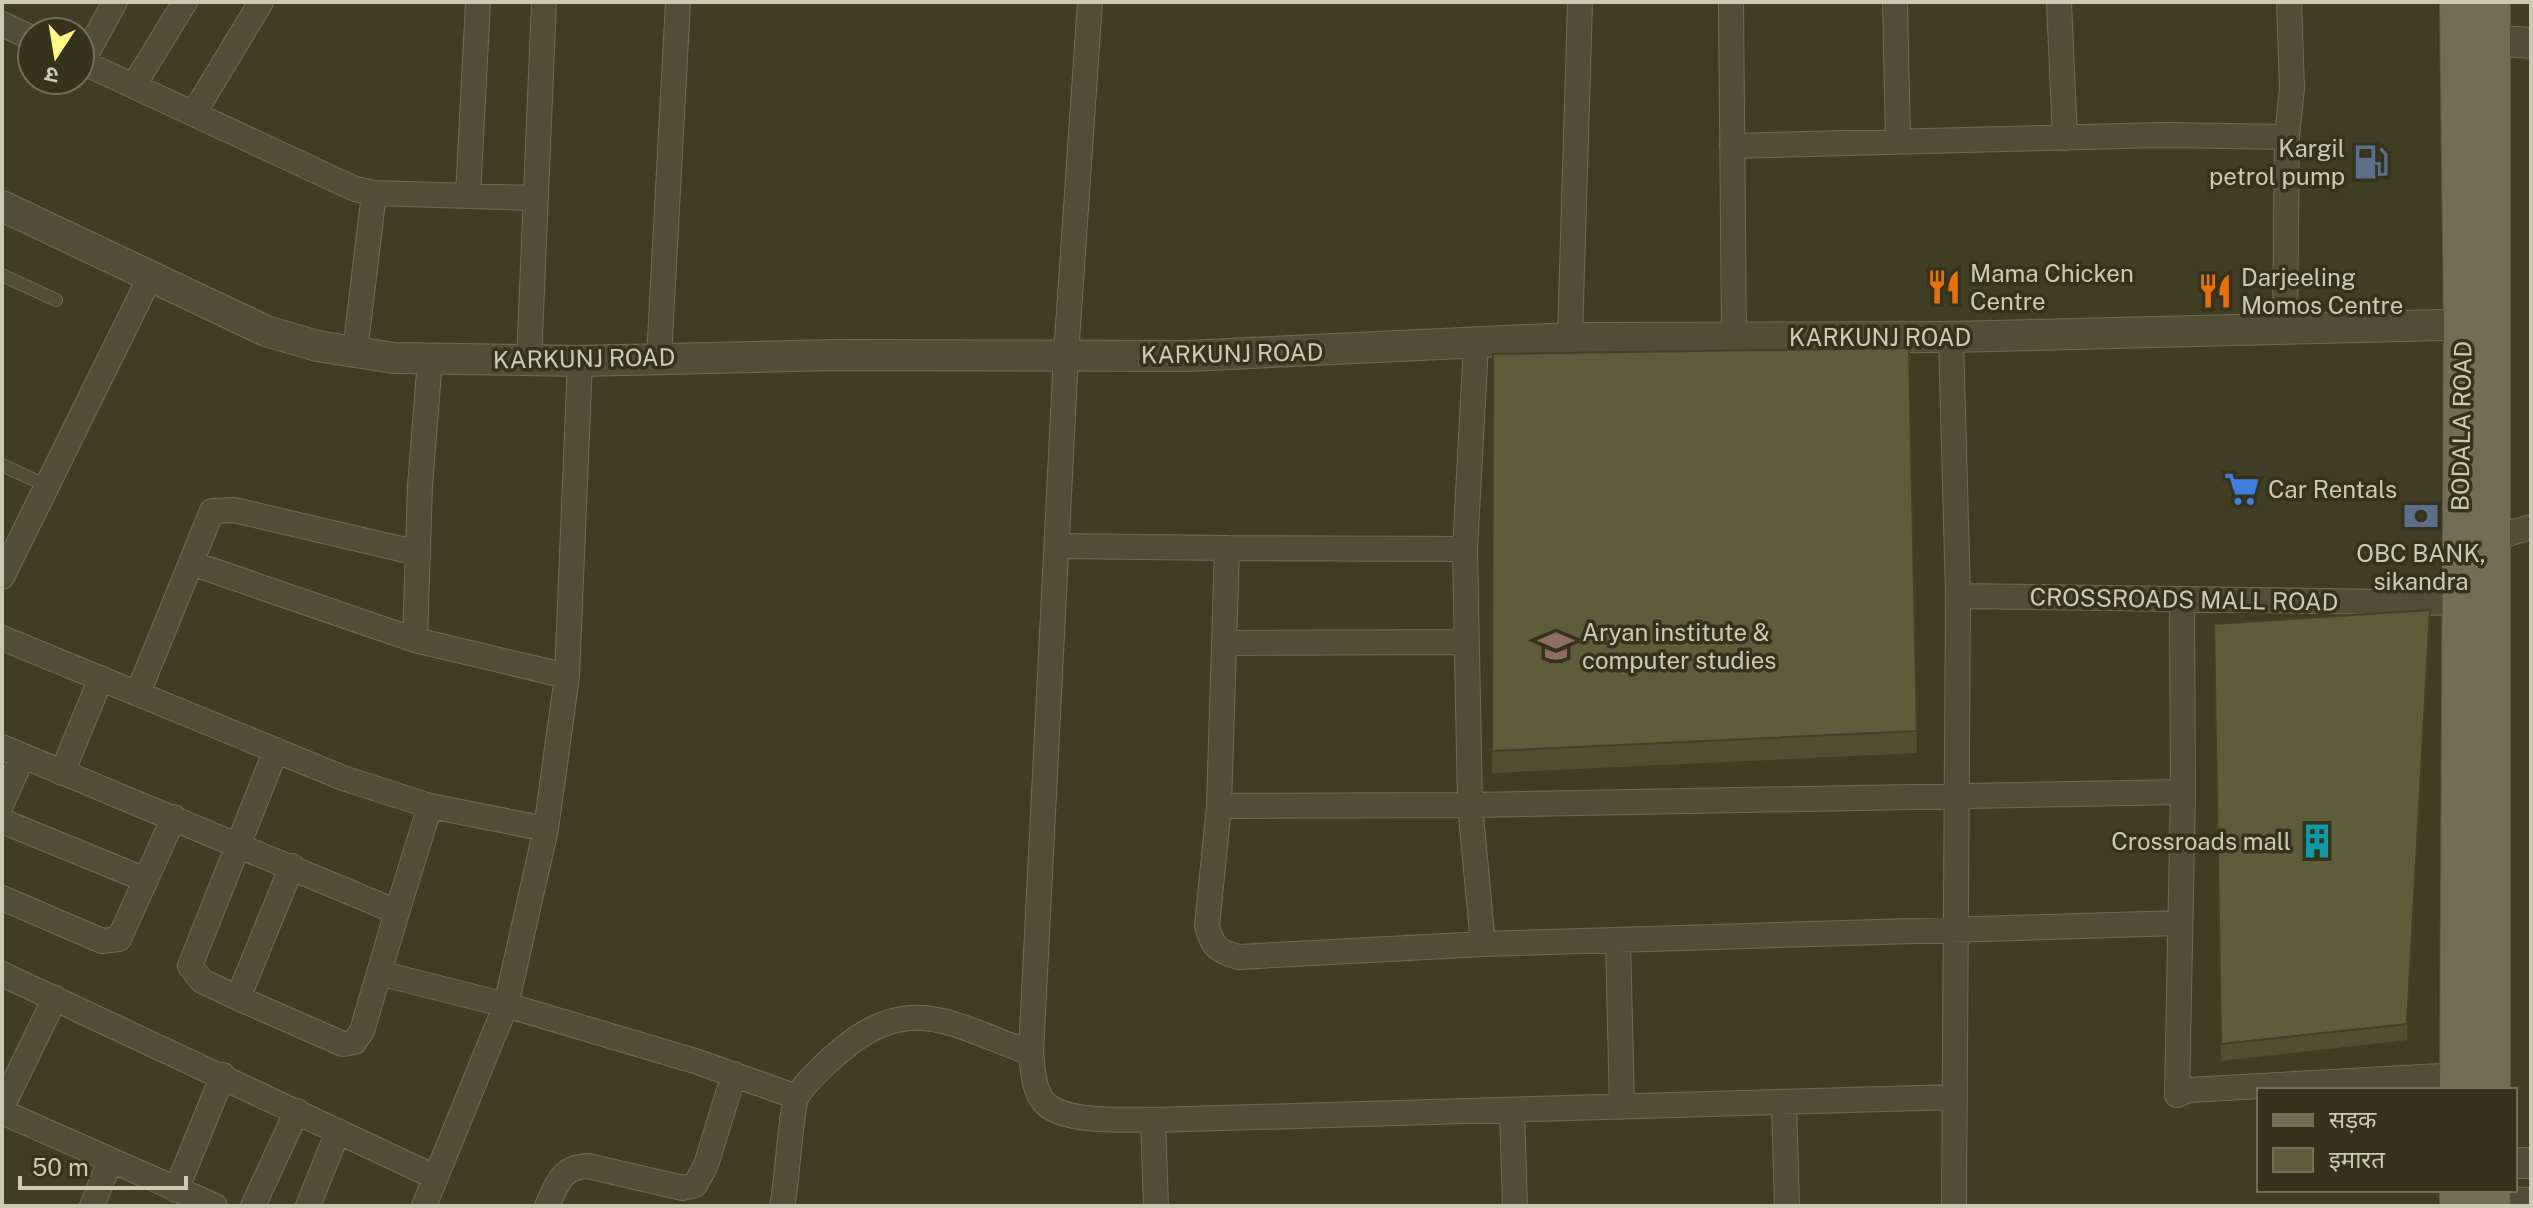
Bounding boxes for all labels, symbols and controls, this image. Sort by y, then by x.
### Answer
north arrow [16,16,96,96]
text: उ [42,61,61,90]
place label: Kargil petrol pump [2209,134,2345,190]
fuel station icon: Kargil petrol pump [2352,143,2390,181]
place label: Mama Chicken Centre [1970,259,2134,315]
place label: Darjeeling Momos Centre [2241,263,2403,319]
restaurant icon: Mama Chicken Centre [1925,268,1963,306]
restaurant icon: Darjeeling Momos Centre [2196,272,2234,310]
street label: KARKUNJ ROAD [1789,323,1971,351]
street label: KARKUNJ ROAD [1141,337,1323,369]
street label: BODALA ROAD [2446,341,2476,511]
street label: KARKUNJ ROAD [493,342,675,374]
supermarket icon: Car Rentals [2223,470,2261,508]
place label: Car Rentals [2268,475,2397,503]
bank icon: OBC BANK, sikandra [2402,497,2440,535]
place label: OBC BANK, sikandra [2356,539,2486,595]
street label: CROSSROADS MALL ROAD [2029,582,2339,616]
place label: Aryan institute & computer studies [1582,618,1776,674]
school or university icon: Aryan institute & computer studies [1537,627,1575,665]
building icon: Crossroads mall [2298,822,2336,860]
place label: Crossroads mall [2111,827,2291,855]
legend [2257,1088,2517,1192]
text: सड़क [2329,1105,2377,1133]
scale bar [20,1140,186,1190]
text: इमारत [2329,1145,2386,1173]
text: 50 m [32,1153,89,1181]

